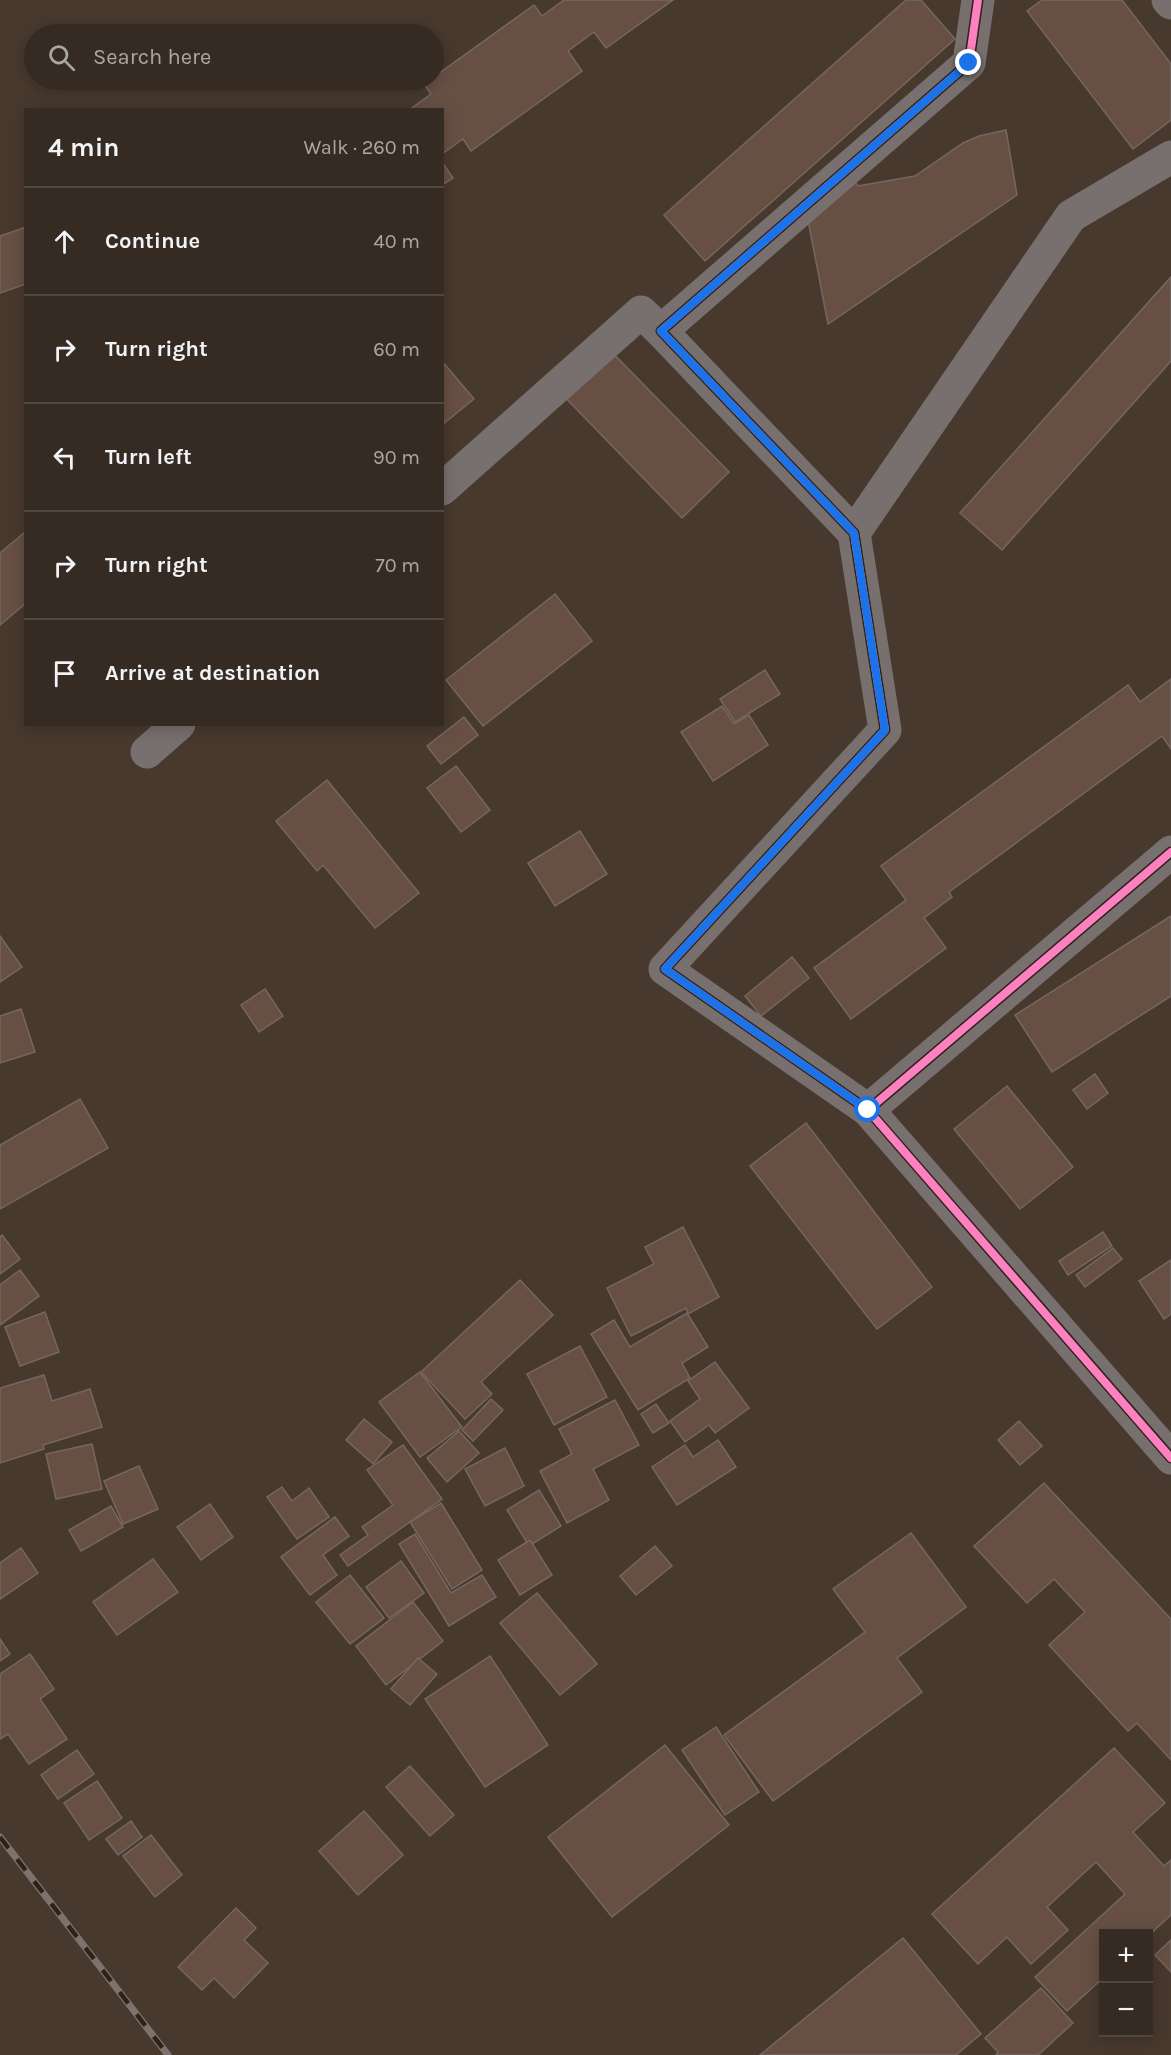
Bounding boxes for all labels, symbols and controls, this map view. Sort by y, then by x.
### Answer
search box [24,24,444,90]
icon: search [45,41,78,74]
text: Search here [93,44,211,70]
route end [955,49,981,75]
text: 4 min [48,132,119,163]
text: Walk · 260 m [303,136,420,159]
icon: ahead [48,225,81,258]
text: Continue [105,228,200,254]
text: 40 m [374,230,420,253]
icon: right [48,333,81,366]
text: Turn right [105,336,208,362]
text: 60 m [373,338,420,361]
icon: left [48,441,81,474]
text: Turn left [105,444,192,470]
text: 90 m [373,446,420,469]
icon: right [48,549,81,582]
text: Turn right [105,552,208,578]
text: 70 m [375,554,420,577]
icon: arrive [48,657,81,690]
text: Arrive at destination [105,660,320,686]
route start [854,1096,880,1122]
map controls [1099,1929,1153,2037]
button: + [1099,1929,1153,1983]
button: − [1099,1983,1153,2037]

